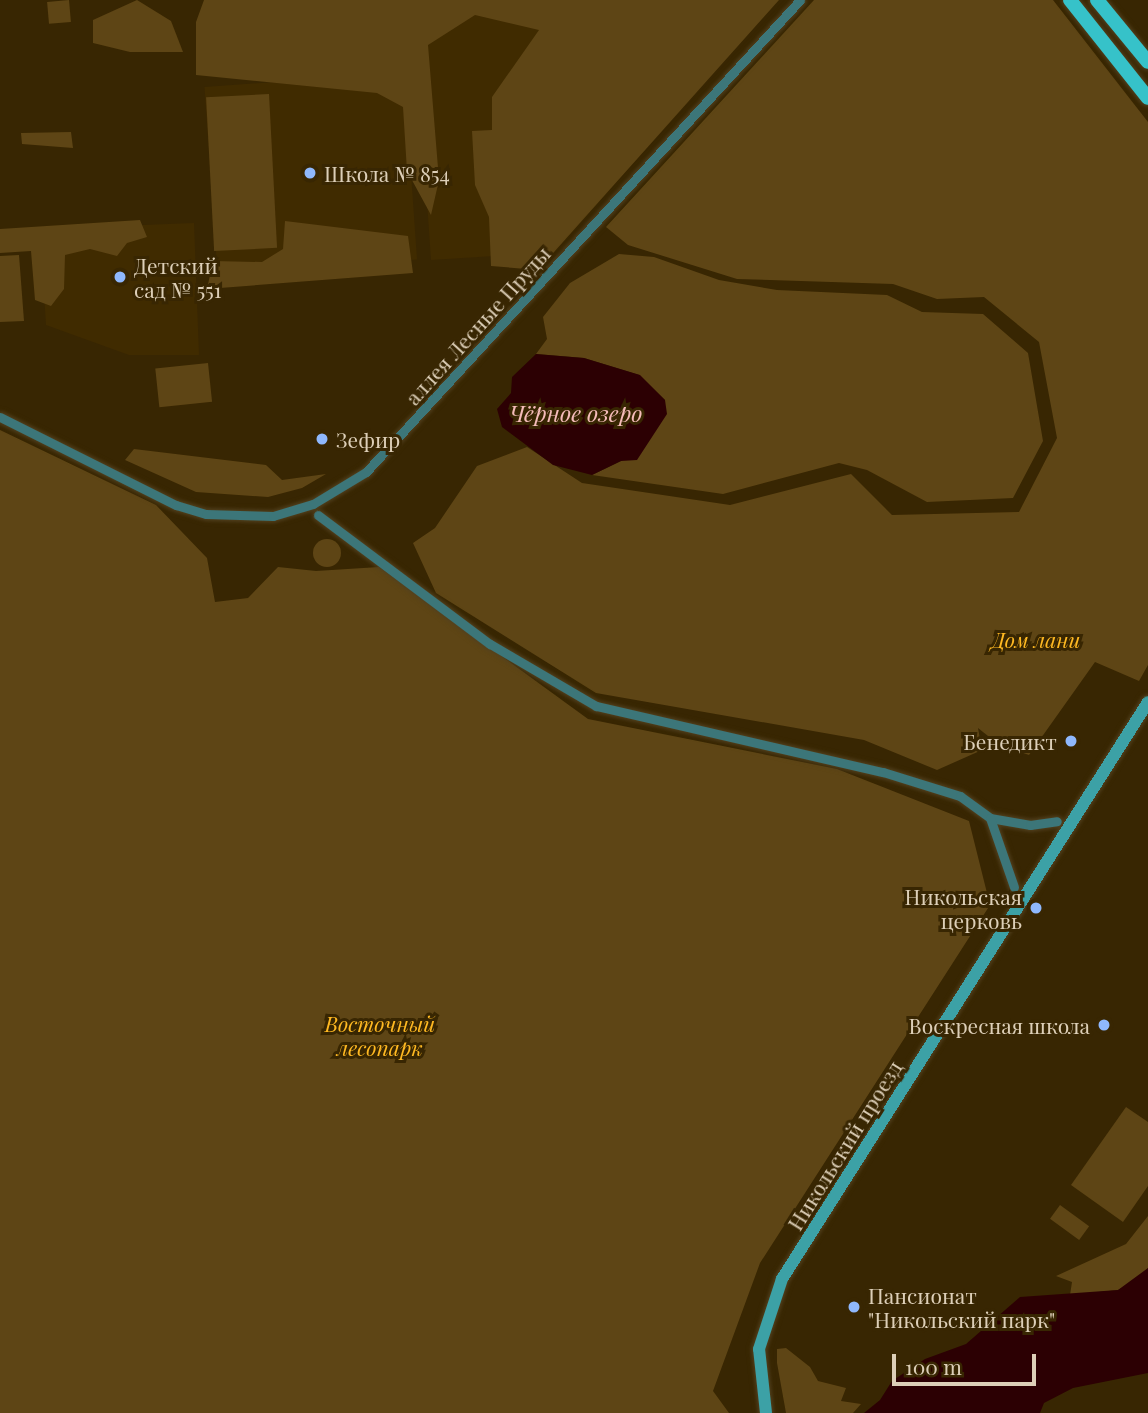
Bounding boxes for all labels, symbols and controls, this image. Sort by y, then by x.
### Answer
place label: Школа № 854 [324,160,450,186]
marker: Школа № 854 [302,165,318,181]
street label: аллея Лесные Пруды [399,241,555,409]
place label: Детский сад № 551 [134,252,222,302]
marker: Детский сад № 551 [112,269,128,285]
water label: Чёрное озеро [509,399,643,427]
place label: Зефир [336,426,400,452]
marker: Зефир [314,431,330,447]
park label: Дом лани [992,626,1080,652]
place label: Бенедикт [963,728,1057,754]
marker: Бенедикт [1063,733,1079,749]
place label: Никольская церковь [904,883,1022,933]
marker: Никольская церковь [1028,900,1044,916]
park label: Восточный лесопарк [325,1010,435,1060]
place label: Воскресная школа [909,1012,1090,1038]
marker: Воскресная школа [1096,1017,1112,1033]
street label: Никольский проезд [782,1056,906,1234]
place label: Пансионат "Никольский парк" [868,1282,1055,1332]
marker: Пансионат "Никольский парк" [846,1299,862,1315]
scale bar [896,1340,1040,1384]
text: 100 m [905,1352,962,1380]

